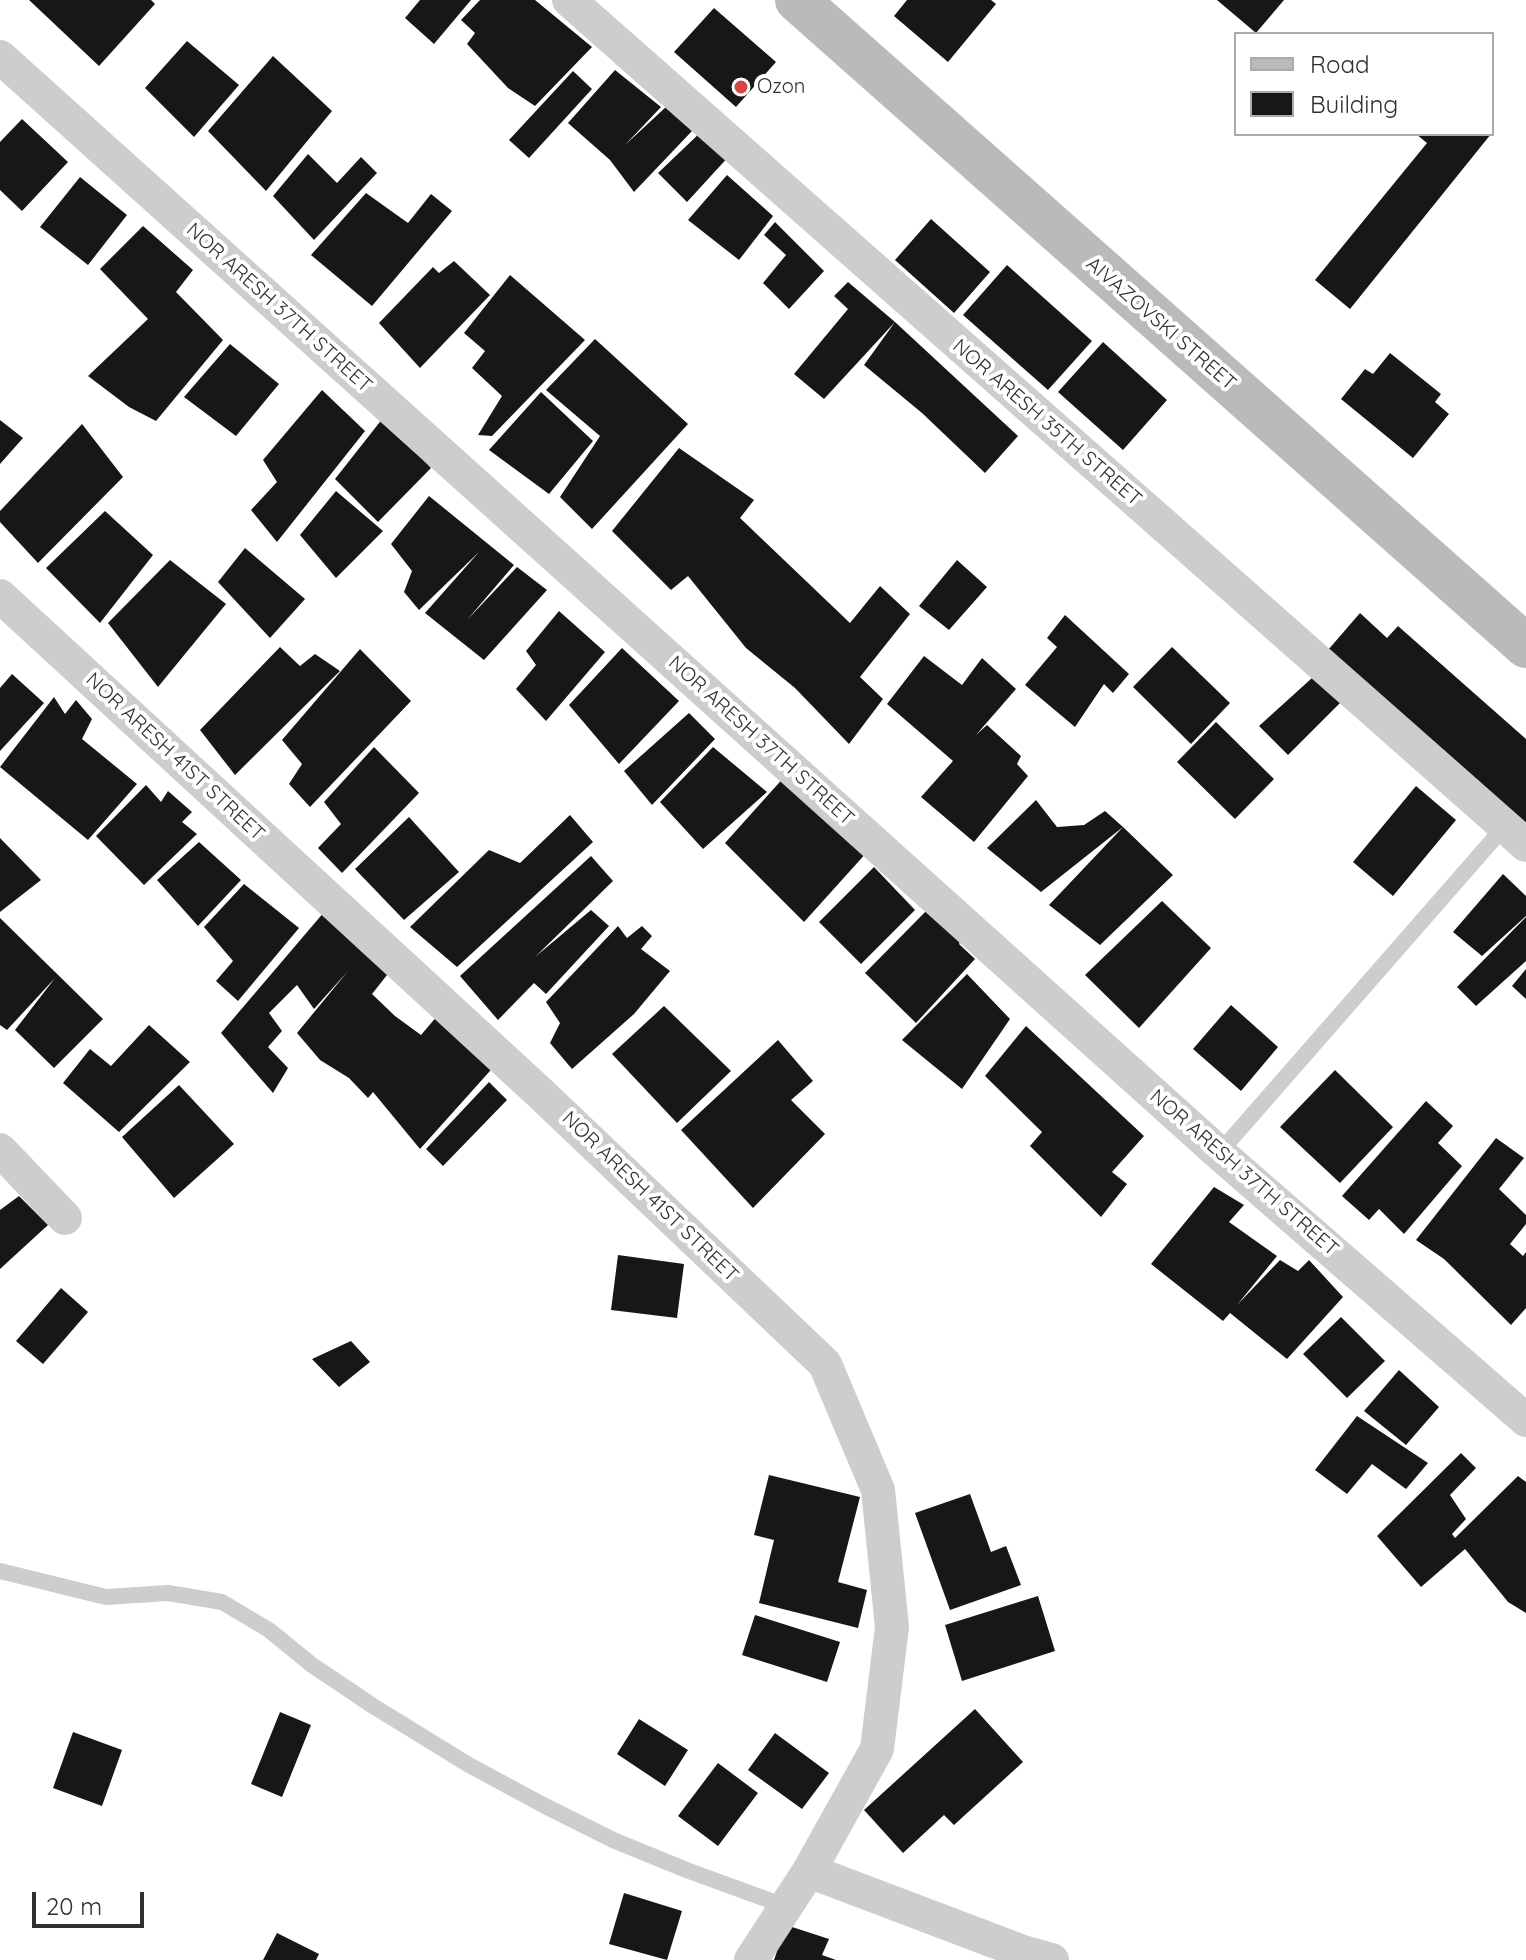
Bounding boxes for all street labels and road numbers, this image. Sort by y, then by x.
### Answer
street label: NOR ARESH 37TH STREET [181,218,377,398]
street label: AIVAZOVSKI STREET [1081,252,1241,396]
street label: NOR ARESH 35TH STREET [948,334,1146,512]
street label: NOR ARESH 37TH STREET [663,651,859,831]
street label: NOR ARESH 41ST STREET [81,668,269,846]
street label: NOR ARESH 37TH STREET [1145,1085,1343,1261]
street label: NOR ARESH 41ST STREET [557,1107,743,1287]

